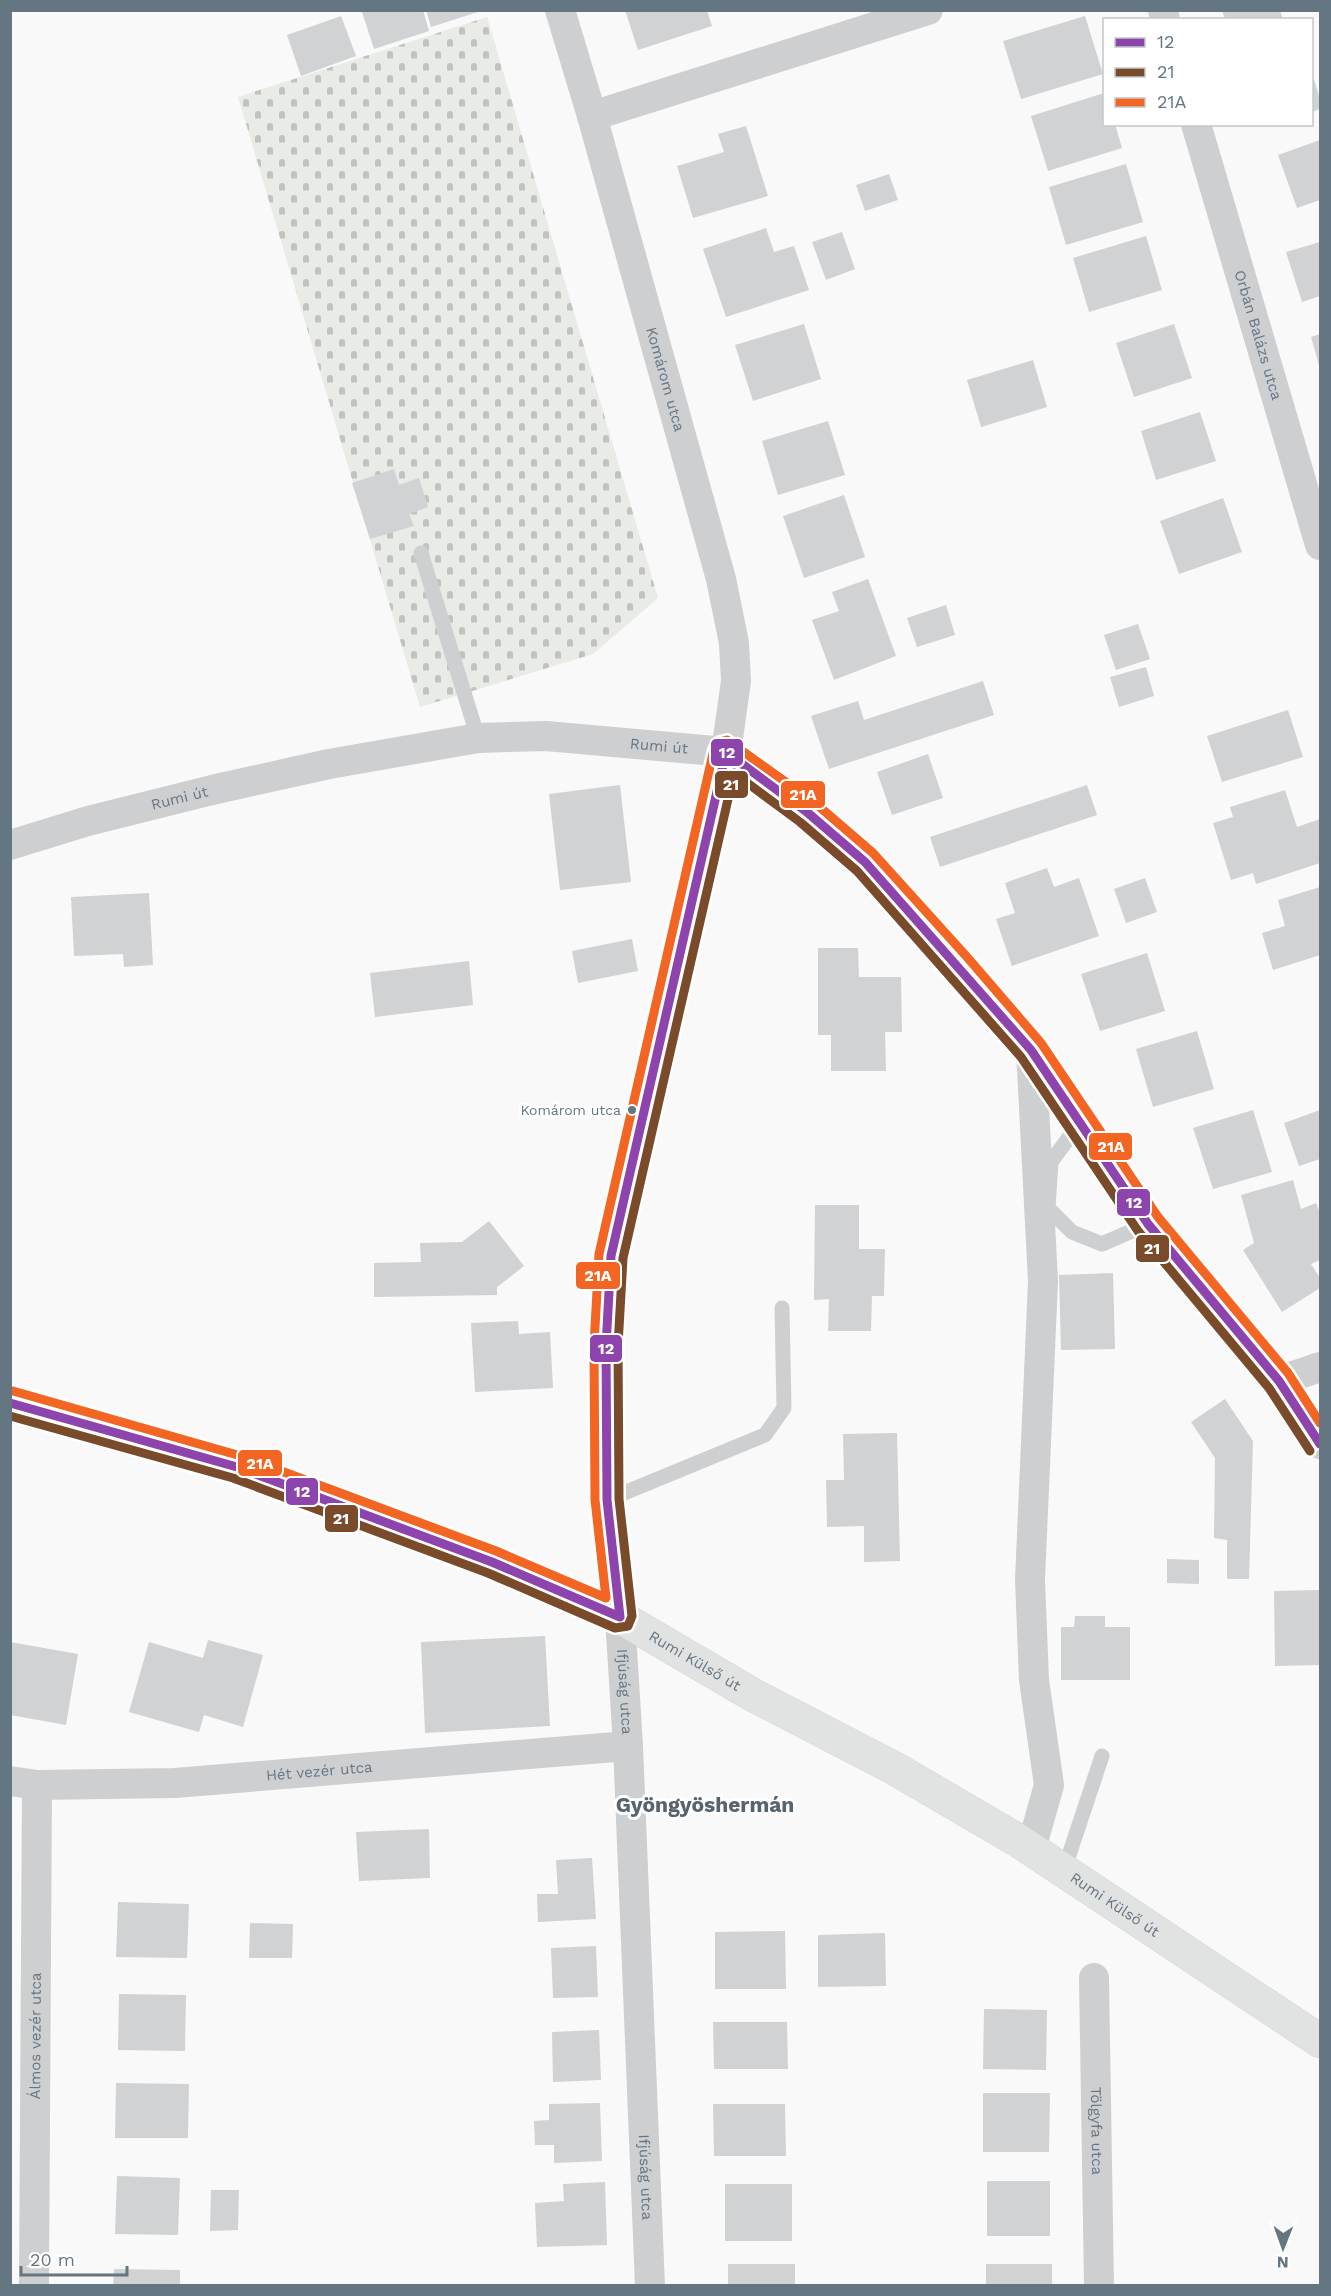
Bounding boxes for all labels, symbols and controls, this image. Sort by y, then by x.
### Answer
legend [1103,18,1313,126]
text: 12 [1157,31,1175,52]
text: 21 [1157,61,1175,82]
text: 21A [1157,91,1187,112]
street label: Orbán Balázs utca [1231,268,1286,403]
street label: Komárom utca [642,325,689,434]
street label: Rumi út [629,735,689,758]
line badge: 12 [710,738,744,767]
text: 12 [719,743,735,762]
line badge: 21 [714,770,749,799]
text: 21 [723,775,739,794]
line badge: 21A [780,780,826,809]
street label: Rumi út [149,782,211,814]
text: 21A [789,785,817,804]
place label: Komárom utca [520,1102,621,1118]
marker: Komárom utca [626,1104,638,1116]
line badge: 21A [1088,1132,1133,1161]
text: 21A [1097,1137,1125,1156]
line badge: 12 [1116,1188,1151,1217]
text: 12 [1126,1193,1142,1212]
line badge: 21 [1135,1234,1170,1263]
text: 21 [1144,1239,1160,1258]
line badge: 21A [575,1261,621,1290]
text: 21A [584,1266,612,1285]
line badge: 12 [589,1334,623,1363]
text: 12 [598,1339,614,1358]
line badge: 21A [237,1449,283,1477]
text: 21A [246,1454,274,1473]
line badge: 12 [285,1477,319,1506]
text: 12 [294,1482,310,1501]
line badge: 21 [324,1504,359,1533]
text: 21 [333,1509,349,1528]
street label: Rumi Külső út [646,1627,745,1695]
street label: Ifjúság utca [613,1648,636,1735]
street label: Hét vezér utca [265,1758,374,1785]
district label: Gyöngyöshermán [616,1792,794,1817]
street label: Rumi Külső út [1067,1869,1163,1941]
street label: Álmos vezér utca [26,1972,45,2099]
street label: Tölgyfa utca [1087,2087,1106,2176]
street label: Ifjúság utca [635,2134,656,2221]
north arrow [1253,2218,1313,2278]
scale bar [21,2239,128,2277]
text: 20 m [30,2249,75,2270]
text: N [1277,2253,1289,2272]

